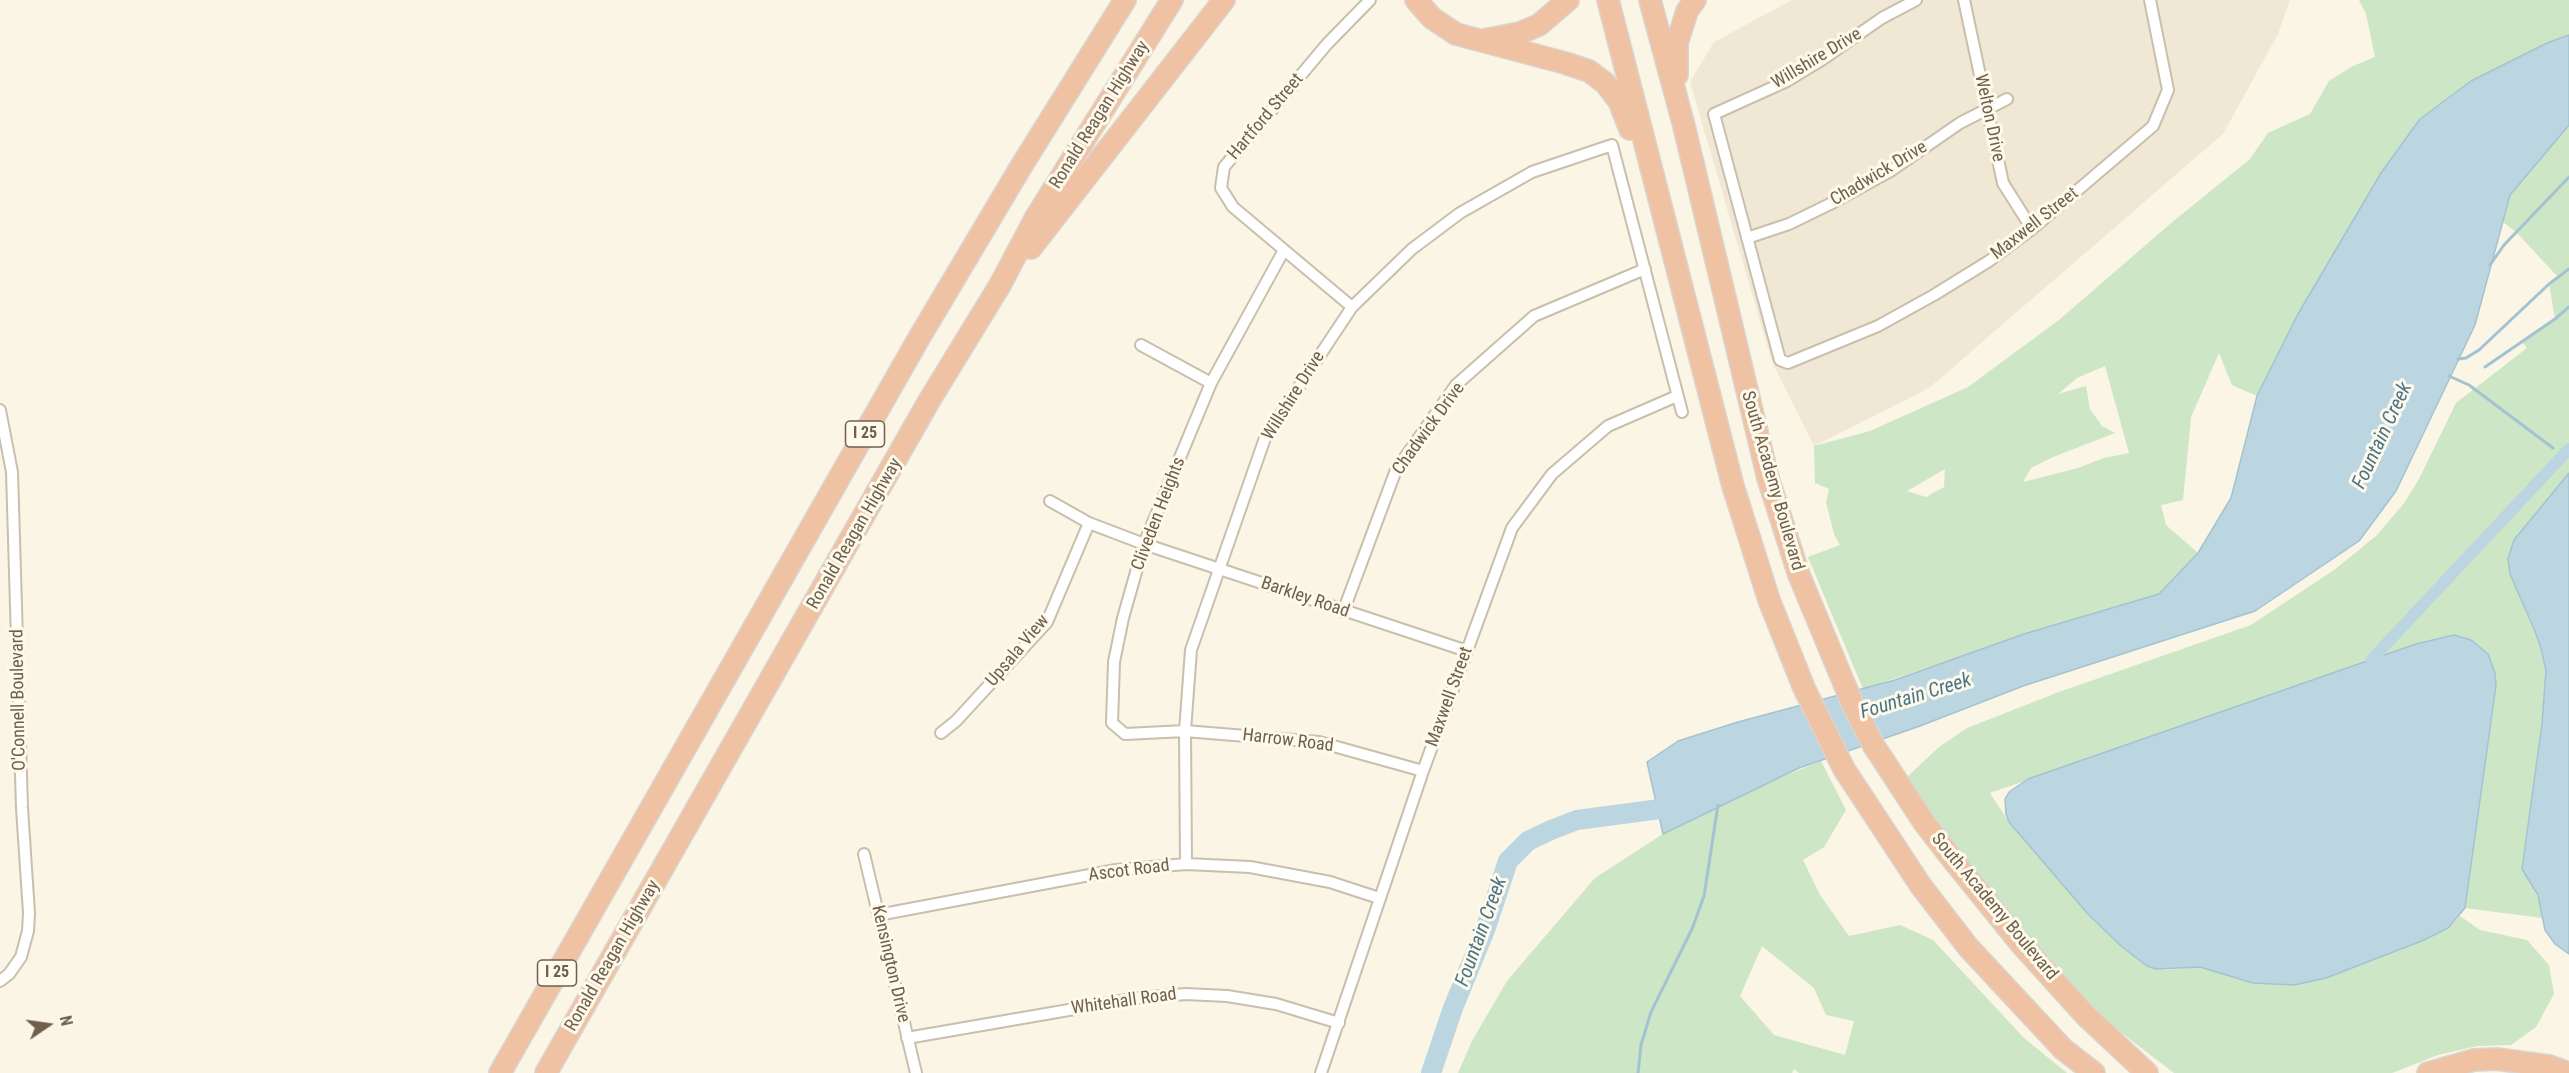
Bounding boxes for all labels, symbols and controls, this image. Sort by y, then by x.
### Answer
street label: Willshire Drive [1768,24,1866,94]
street label: Ronald Reagan Highway [1046,37,1154,193]
street label: Hartford Street [1224,69,1308,165]
street label: Welton Drive [1969,72,2009,164]
street label: Chadwick Drive [1827,137,1931,211]
street label: Maxwell Street [1987,183,2083,265]
street label: Willshire Drive [1258,347,1330,445]
street label: Chadwick Drive [1388,379,1470,479]
water label: Fountain Creek [2348,379,2418,493]
street label: South Academy Boulevard [1736,389,1808,573]
road number: I 25 [846,421,884,447]
street label: Cliveden Heights [1127,454,1191,574]
street label: Ronald Reagan Highway [803,455,907,613]
street label: Barkley Road [1258,573,1352,623]
street label: Upsala View [982,611,1054,691]
street label: O'Connell Boulevard [7,629,31,771]
street label: Maxwell Street [1422,644,1478,750]
water label: Fountain Creek [1858,669,1974,725]
street label: Harrow Road [1241,725,1335,757]
street label: South Academy Boulevard [1926,829,2062,985]
street label: Ascot Road [1087,855,1171,887]
water label: Fountain Creek [1451,874,1513,990]
street label: Ronald Reagan Highway [561,877,665,1035]
street label: Kensington Drive [866,903,914,1025]
road number: I 25 [538,960,576,986]
street label: Whitehall Road [1070,984,1178,1020]
north arrow [18,995,78,1055]
text: N [56,1014,76,1028]

